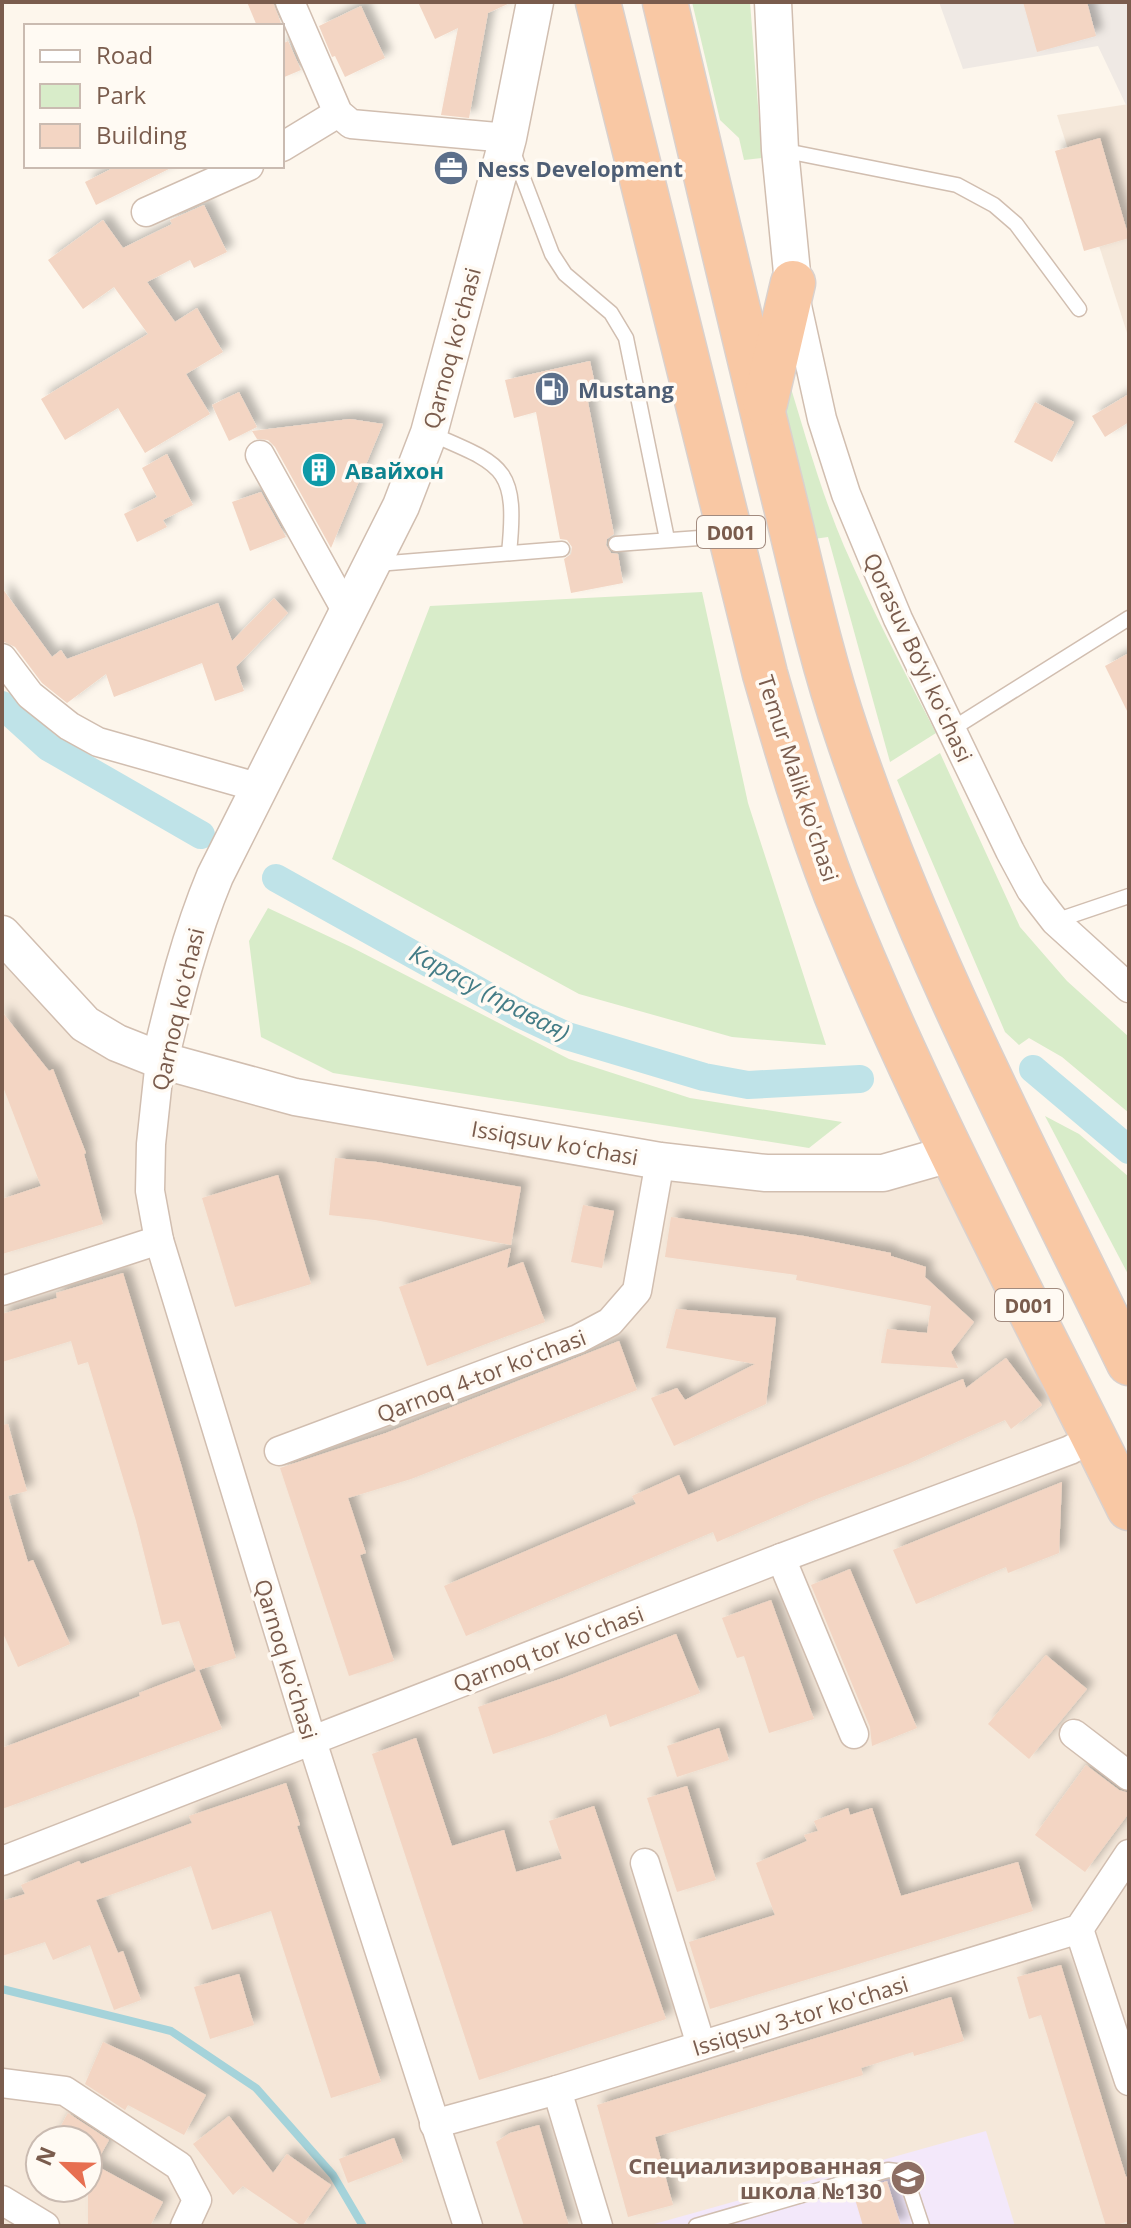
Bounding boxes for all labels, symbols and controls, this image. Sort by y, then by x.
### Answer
legend [24,24,284,168]
text: Road [96,38,153,71]
text: Park [96,78,147,111]
text: Building [96,118,187,151]
office icon: Ness Development [432,149,470,187]
place label: Ness Development [477,153,683,183]
street label: Qarnoq koʻchasi [415,264,487,432]
fuel station icon: Mustang [533,370,571,408]
place label: Mustang [578,374,674,404]
building icon: Авайхон [300,451,338,489]
place label: Авайхон [345,455,444,485]
road number: D001 [697,516,765,548]
street label: Qorasuv Bo‘yi koʻchasi [857,547,981,767]
street label: Temur Malik ko'chasi [751,671,847,885]
street label: Qarnoq koʻchasi [144,925,210,1093]
water label: Карасу (правая) [404,936,576,1048]
street label: Issiqsuv koʻchasi [469,1113,641,1171]
road number: D001 [995,1289,1063,1321]
street label: Qarnoq 4-tor koʻchasi [372,1321,590,1429]
street label: Qarnoq koʻchasi [248,1575,326,1743]
street label: Qarnoq tor koʻchasi [448,1598,648,1698]
street label: Issiqsuv 3-tor ko'chasi [688,1968,912,2062]
north arrow [24,2124,104,2204]
text: N [27,2142,62,2170]
place label: Специализированная школа №130 [628,2150,882,2205]
school or university icon: Специализированная школа №130 [889,2159,927,2197]

